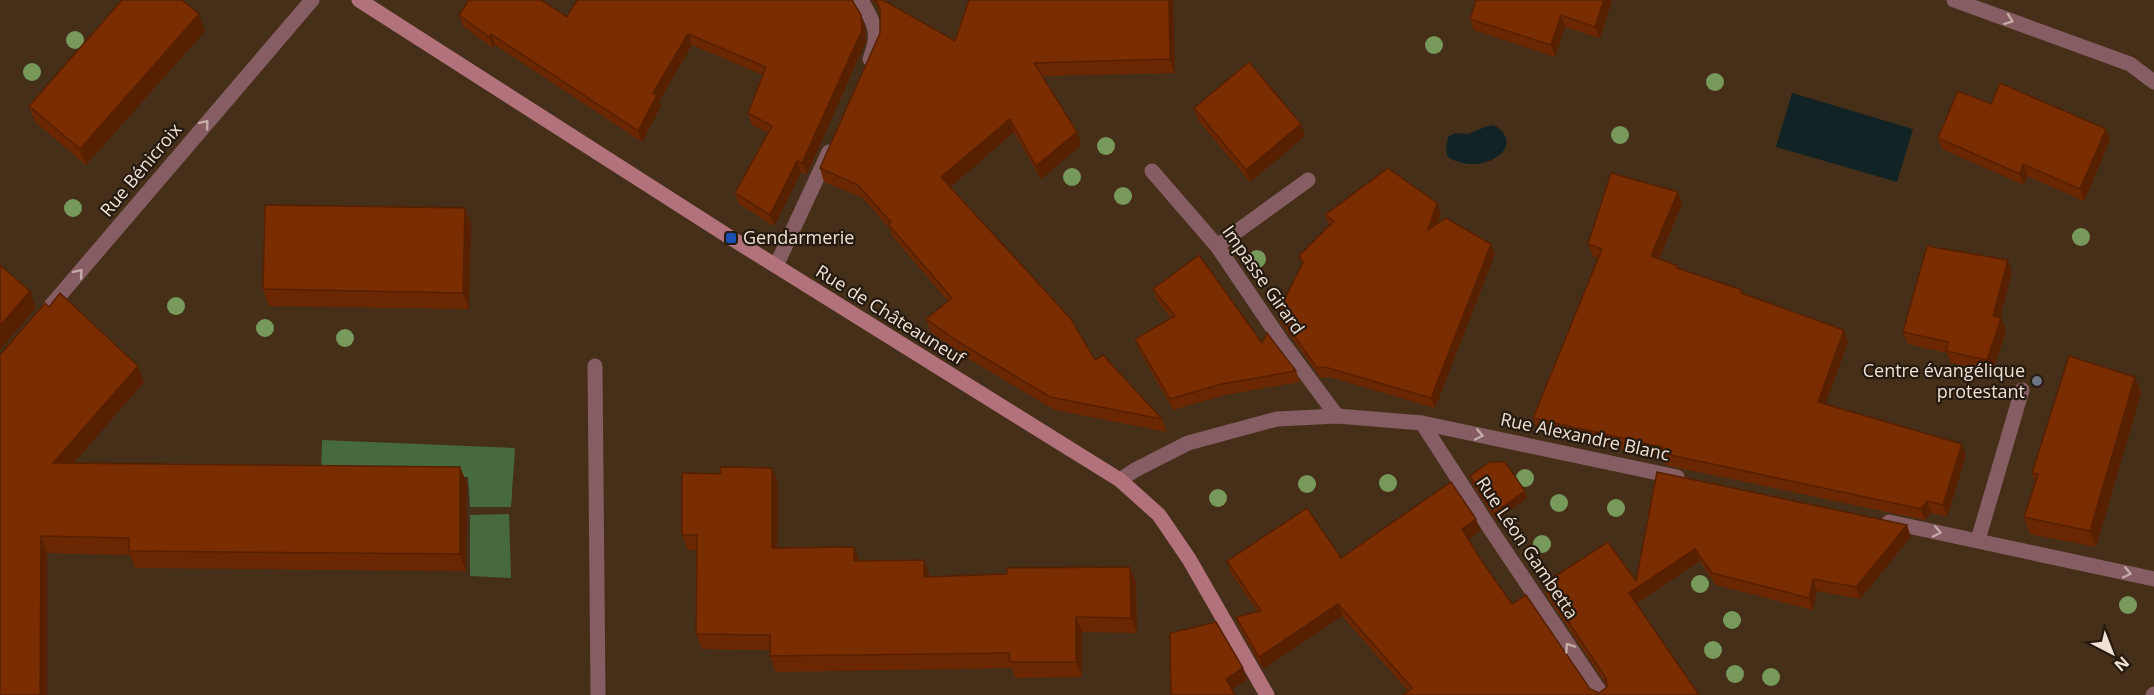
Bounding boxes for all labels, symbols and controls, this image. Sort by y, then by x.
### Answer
one-way arrow [2002,13,2013,25]
street label: Rue Bénicroix [94,117,187,221]
one-way arrow [198,120,209,131]
street label: Impasse Girard [1217,220,1310,339]
place label: Gendarmerie [743,225,854,249]
marker: Gendarmerie [724,231,738,245]
street label: Rue de Châteauneuf [812,259,970,370]
one-way arrow [72,269,83,280]
place label: Centre évangélique protestant [1863,358,2025,403]
marker: Centre évangélique protestant [2030,374,2044,388]
street label: Rue Alexandre Blanc [1498,406,1672,466]
one-way arrow [1474,428,1484,441]
street label: Rue Léon Gambetta [1471,472,1584,623]
one-way arrow [1931,525,1941,538]
one-way arrow [2122,566,2132,579]
north arrow [2082,623,2142,683]
one-way arrow [1565,642,1576,653]
text: N [2110,652,2134,677]

